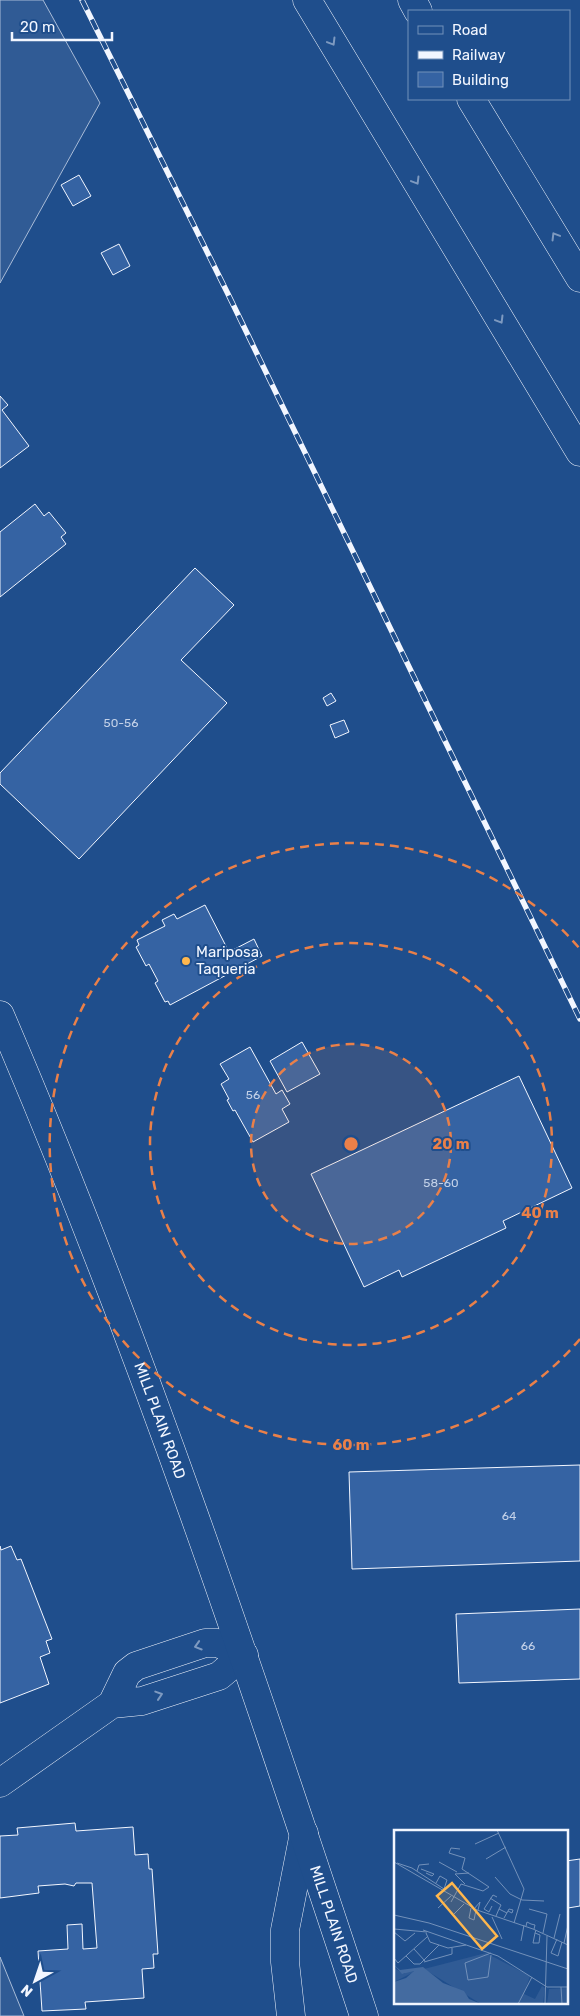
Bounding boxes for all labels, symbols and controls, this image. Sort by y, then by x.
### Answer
scale bar [12,10,112,42]
legend [408,10,570,100]
text: 20 m [20,18,55,36]
text: Road [452,21,488,39]
one-way arrow [325,36,335,45]
text: Railway [452,46,506,64]
text: Building [452,71,509,89]
one-way arrow [409,175,419,184]
one-way arrow [551,233,561,242]
one-way arrow [493,314,503,323]
house number: 50-56 [104,716,138,730]
place label: Mariposa Taqueria [196,943,259,978]
marker: Mariposa Taqueria [180,955,192,967]
house number: 56 [246,1088,260,1102]
centre of rings [342,1135,360,1153]
text: 20 m [433,1135,469,1153]
house number: 58-60 [423,1176,459,1190]
text: 40 m [521,1204,559,1222]
street label: MILL PLAIN ROAD [130,1360,189,1481]
text: 60 m [333,1436,369,1454]
house number: 64 [502,1509,517,1523]
house number: 66 [521,1639,535,1653]
one-way arrow [194,1640,202,1650]
one-way arrow [154,1691,163,1701]
inset map [394,1830,568,2004]
street label: MILL PLAIN ROAD [306,1863,362,1986]
north arrow [10,1956,60,2006]
text: N [18,1981,36,2000]

